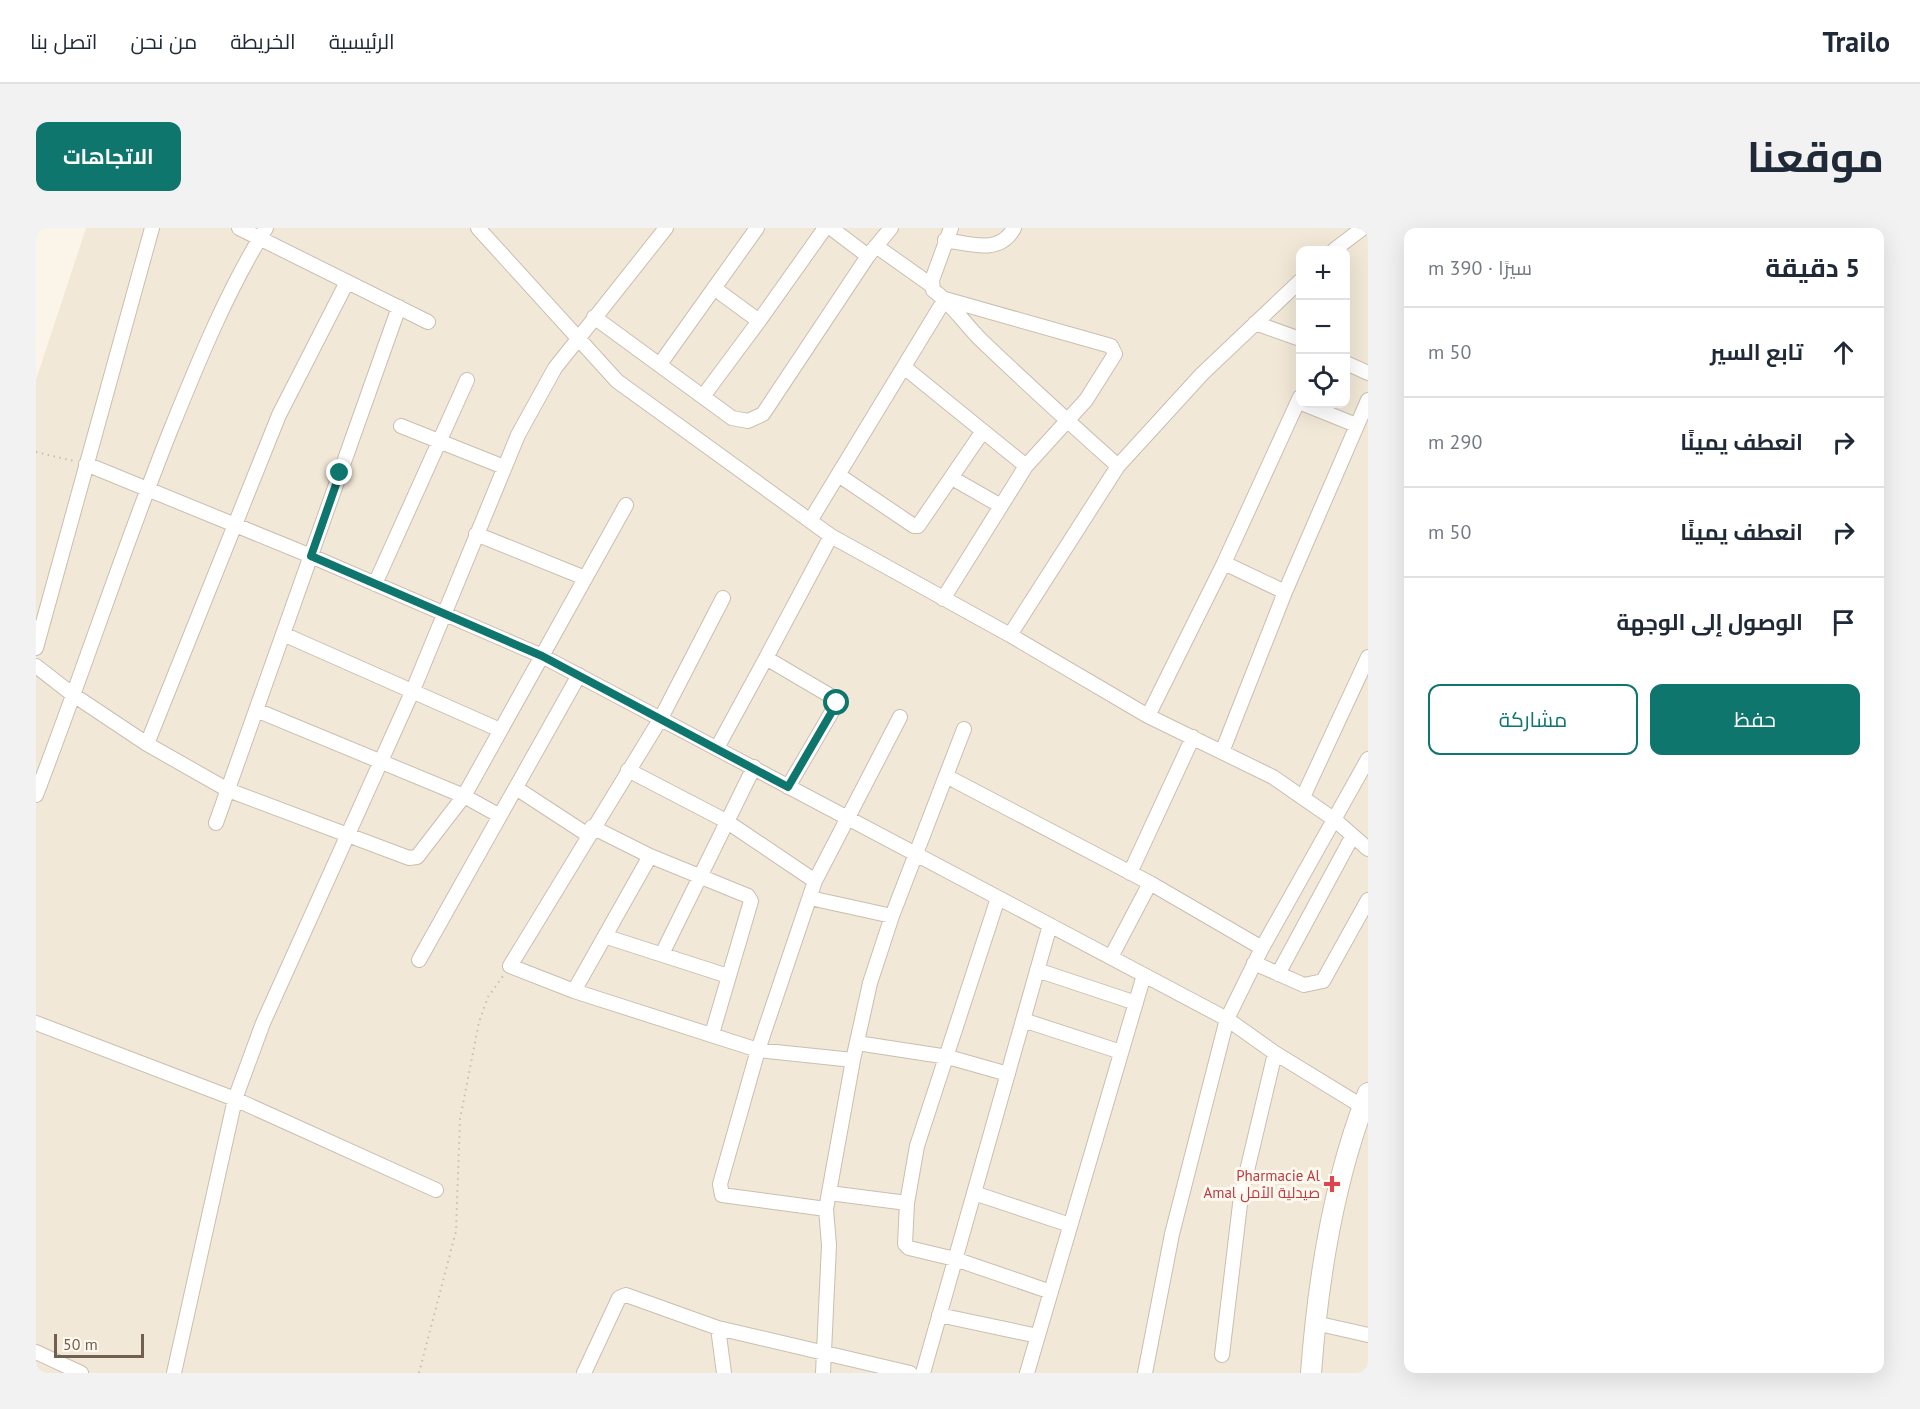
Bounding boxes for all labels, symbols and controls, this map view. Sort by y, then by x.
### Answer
text: Trailo [1823,23,1890,60]
text: اتصل بنا [30,28,97,55]
text: من نحن [130,28,197,55]
text: الخريطة [230,28,296,55]
text: الرئيسية [329,28,395,55]
button: الاتجاهات [36,122,181,191]
text: موقعنا [1747,129,1884,184]
map controls [1296,246,1350,408]
button: + [1296,246,1350,300]
text: 5 دقيقة [1765,251,1860,284]
text: سيرًا · 390 m [1428,255,1532,281]
button: − [1296,300,1350,354]
icon: ahead [1827,336,1860,369]
text: تابع السير [1710,338,1803,366]
text: 50 m [1428,339,1471,365]
button: locate [1296,354,1350,408]
icon: right [1827,426,1860,459]
text: انعطف يمينًا [1680,428,1803,456]
text: 290 m [1428,429,1482,455]
route end [326,459,352,485]
icon: right [1827,516,1860,549]
text: انعطف يمينًا [1680,518,1803,546]
text: 50 m [1428,519,1471,545]
icon: arrive [1827,606,1860,639]
text: الوصول إلى الوجهة [1617,608,1803,636]
button: مشاركة [1428,684,1638,755]
button: حفظ [1650,684,1860,755]
route start [823,689,849,715]
place label: Pharmacie Al Amal صيدلية الأمل [1203,1166,1321,1203]
marker: Pharmacie Al Amal صيدلية الأمل [1325,1177,1339,1191]
scale bar [54,1331,144,1358]
text: 50 m [63,1334,98,1354]

